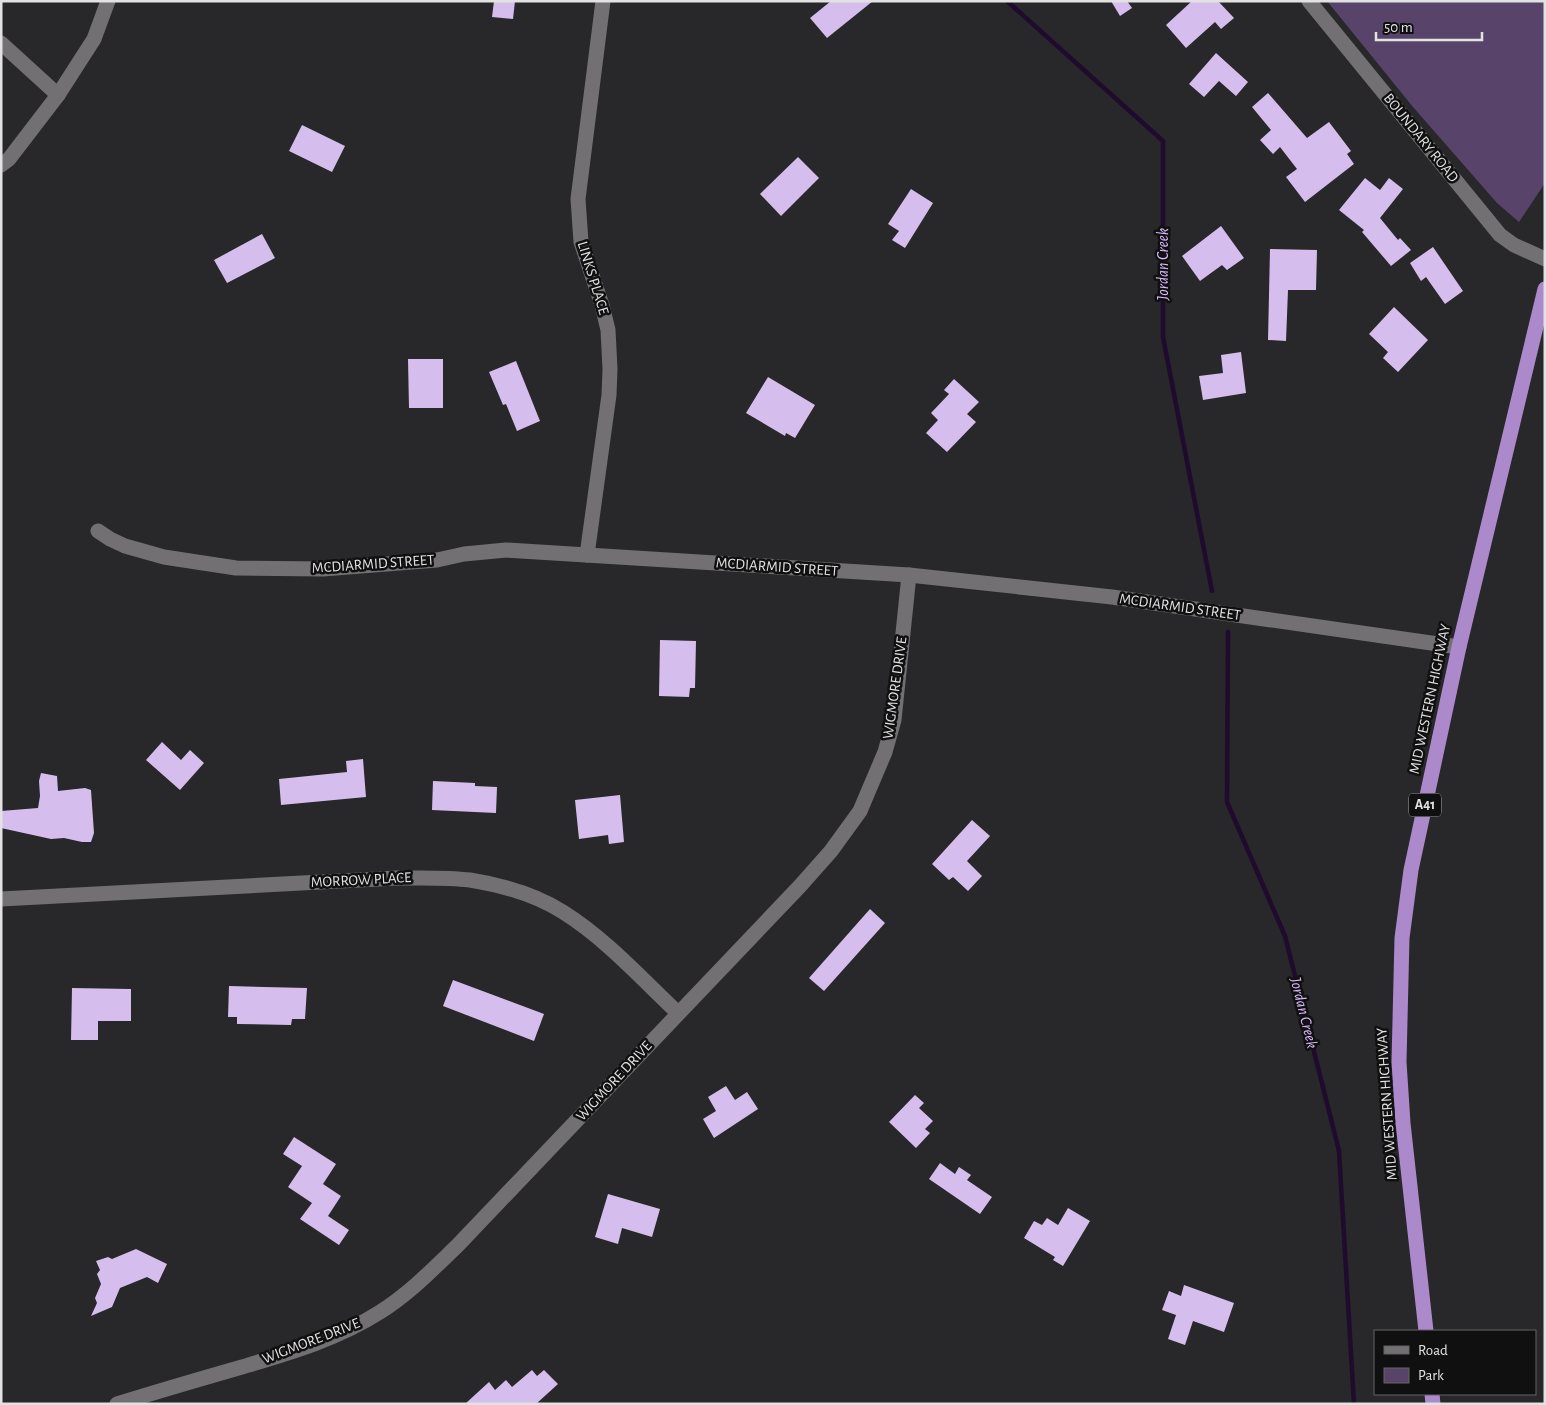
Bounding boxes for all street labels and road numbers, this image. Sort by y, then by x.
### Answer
street label: BOUNDARY ROAD [1381,91,1461,186]
street label: LINKS PLACE [575,240,611,316]
street label: MCDIARMID STREET [311,552,435,576]
street label: MCDIARMID STREET [715,555,839,579]
street label: MCDIARMID STREET [1118,591,1242,623]
street label: MID WESTERN HIGHWAY [1407,622,1453,775]
street label: WIGMORE DRIVE [880,636,910,740]
road number: A41 [1409,794,1441,816]
street label: MORROW PLACE [310,870,412,890]
street label: MID WESTERN HIGHWAY [1374,1027,1400,1181]
street label: WIGMORE DRIVE [573,1038,655,1124]
street label: WIGMORE DRIVE [260,1316,362,1366]

